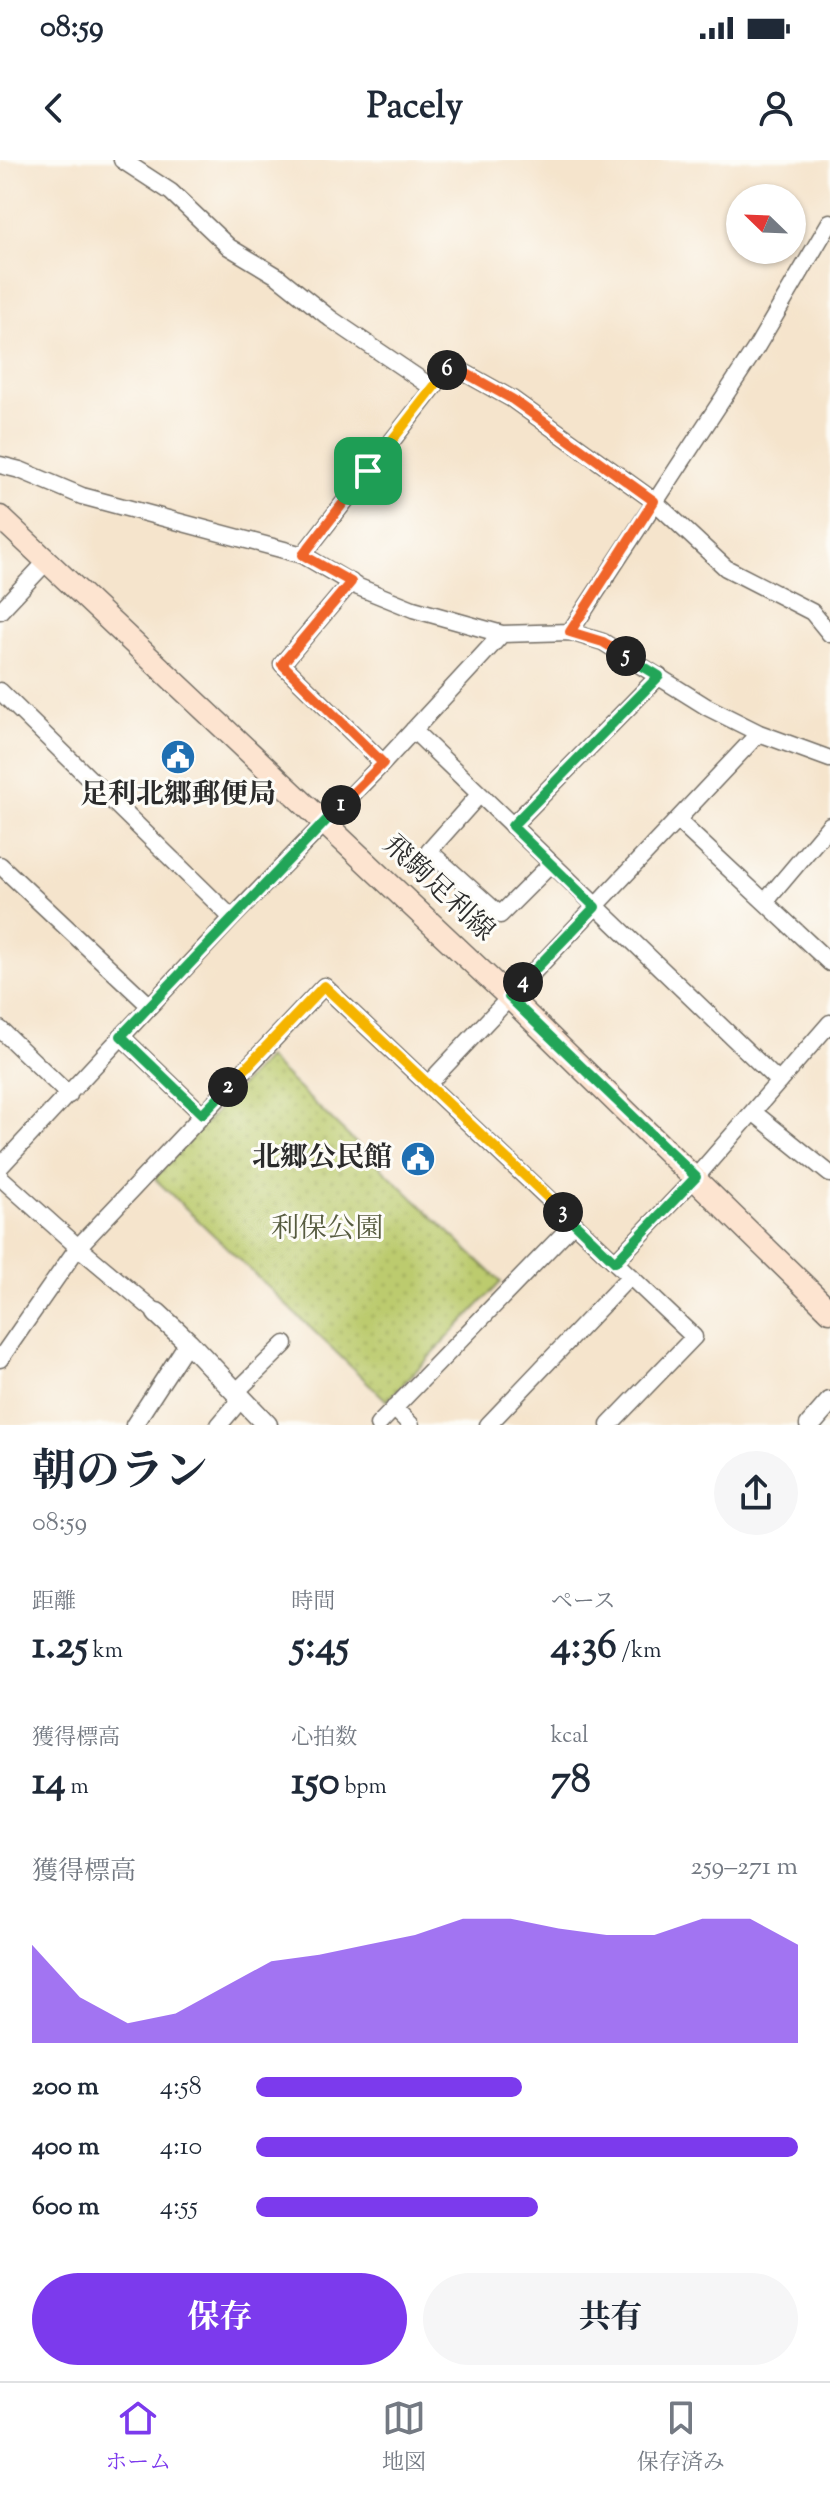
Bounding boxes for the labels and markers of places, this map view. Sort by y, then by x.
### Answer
pin: 6 [427,350,467,390]
pin [334,437,402,505]
pin: 5 [606,636,646,676]
public building icon: 足利北郷郵便局 [159,738,197,776]
place label: 足利北郷郵便局 [80,776,276,816]
pin: 1 [321,785,361,825]
pin: 4 [503,962,543,1002]
pin: 2 [208,1067,248,1107]
place label: 北郷公民館 [252,1139,392,1179]
public building icon: 北郷公民館 [399,1140,437,1178]
pin: 3 [543,1192,583,1232]

